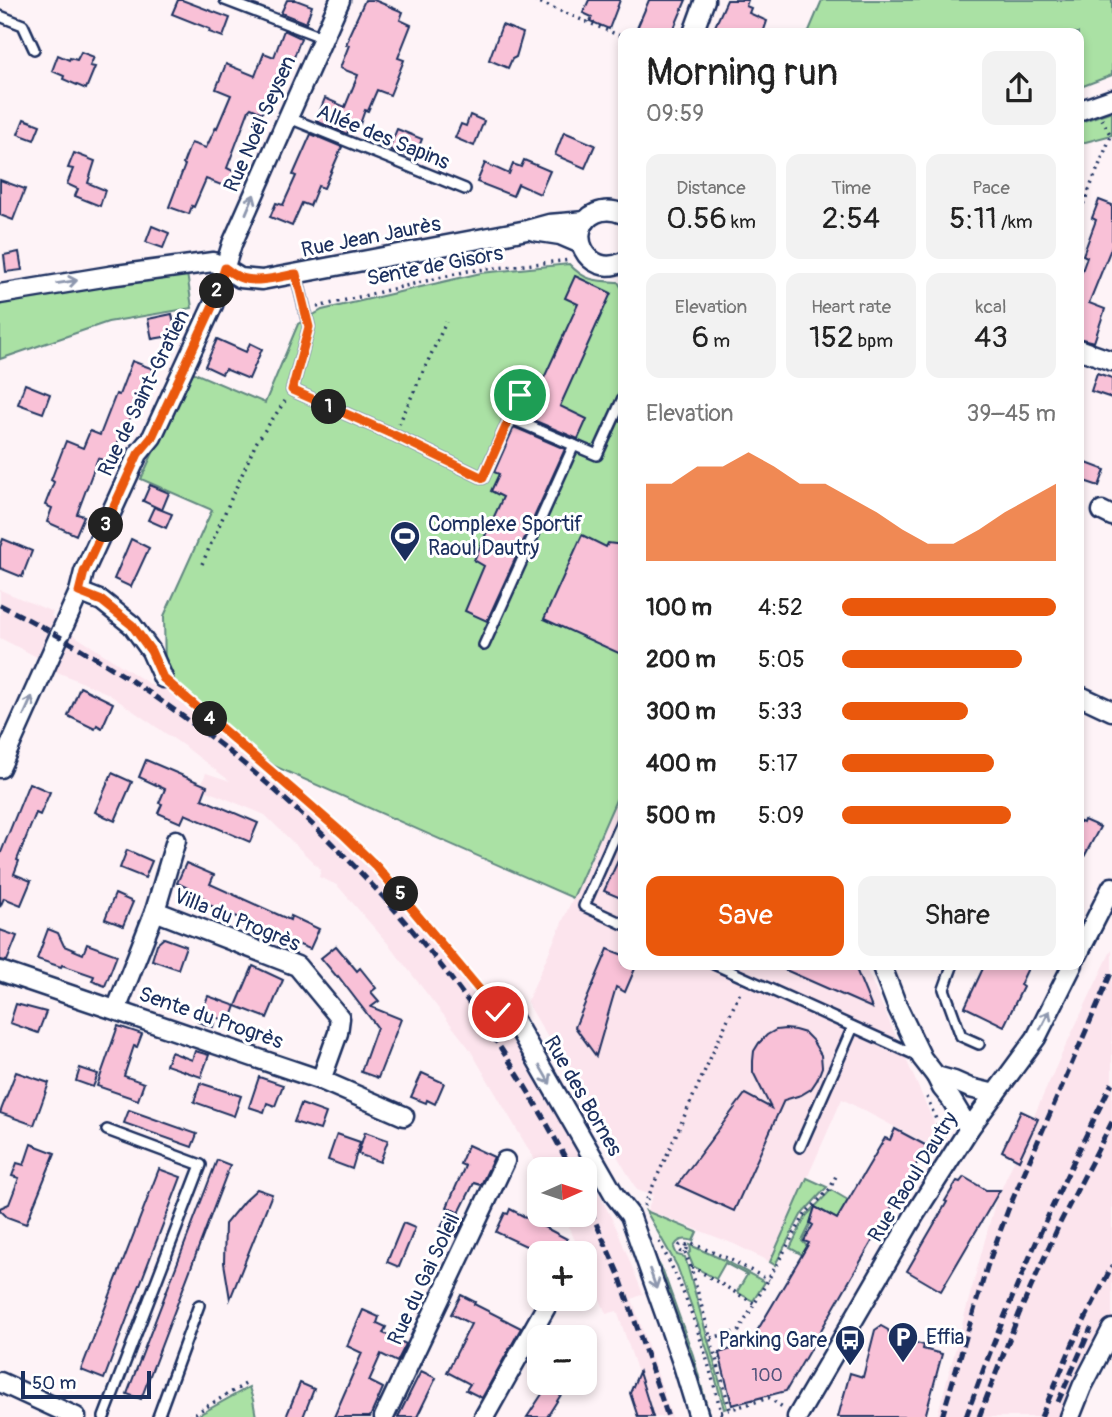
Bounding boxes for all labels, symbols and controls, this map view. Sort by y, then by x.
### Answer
text: Morning run [646,49,838,97]
button: share [982,51,1056,125]
street label: Rue Noël Seysen [218,52,302,196]
street label: Allée des Sapins [313,98,454,176]
text: 09:59 [646,99,704,128]
text: Distance [676,176,746,200]
text: Time [831,176,871,200]
text: Pace [972,176,1010,200]
one-way arrow [244,194,257,216]
text: 0.56 [666,200,727,237]
text: 2:54 [822,200,880,237]
text: 5:11 [949,200,997,237]
street label: Rue Jean Jaurès [299,210,444,264]
text: km [727,210,756,234]
text: /km [997,210,1033,234]
street label: Sente de Gisors [365,239,506,292]
pin: 2 [200,274,234,308]
one-way arrow [55,275,78,288]
text: 2 [211,278,222,302]
text: Elevation [675,295,747,319]
text: Heart rate [811,295,891,319]
text: kcal [976,295,1006,319]
street label: Rue de Saint-Gratien [92,305,196,481]
text: 6 [692,319,709,356]
text: 152 [809,319,854,356]
text: 43 [974,319,1008,356]
text: m [709,329,730,353]
text: bpm [854,329,893,353]
pin [490,365,550,425]
icon: arrive [501,376,539,414]
pin: 1 [312,390,346,424]
text: 1 [325,394,332,418]
text: Elevation [646,399,734,428]
text: 39–45 m [967,399,1056,428]
pin: 3 [88,508,124,542]
place label: Complexe Sportif Raoul Dautry [428,511,583,562]
text: 3 [100,512,111,536]
sports icon: Complexe Sportif Raoul Dautry [388,519,422,563]
text: 100 m [646,593,712,622]
text: 4:52 [758,593,803,622]
text: 200 m [646,645,716,674]
text: 5:05 [758,645,805,674]
one-way arrow [22,696,35,717]
text: 300 m [646,697,716,726]
text: 5:33 [758,697,802,726]
pin: 4 [192,702,228,736]
text: 4 [204,706,215,730]
text: 400 m [646,749,716,778]
text: 5:17 [758,749,798,778]
text: 500 m [646,801,715,830]
text: 5:09 [758,801,804,830]
pin: 5 [384,876,418,912]
button: Save [646,876,844,956]
button: Share [858,876,1056,956]
text: 5 [395,881,406,905]
street label: Villa du Progrès [170,882,305,958]
street label: Sente du Progrès [135,981,287,1056]
pin [468,982,528,1042]
icon: check [479,993,517,1031]
one-way arrow [1038,1010,1052,1031]
street label: Rue des Bornes [538,1031,629,1162]
one-way arrow [538,1064,552,1084]
street label: Rue Raoul Dautry [862,1107,964,1247]
north arrow [527,1157,597,1227]
map controls [527,1157,597,1395]
street label: Rue du Gai Soleil [382,1209,466,1349]
button: + [527,1241,597,1311]
one-way arrow [648,1268,660,1290]
parking icon: Effia [886,1320,920,1364]
bus stop icon: Parking Gare [833,1323,867,1367]
place label: Effia [926,1324,964,1351]
button: − [527,1325,597,1395]
place label: Parking Gare [719,1327,828,1354]
house number: 100 [751,1364,783,1387]
scale bar [21,1368,150,1400]
text: 50 m [32,1371,76,1395]

